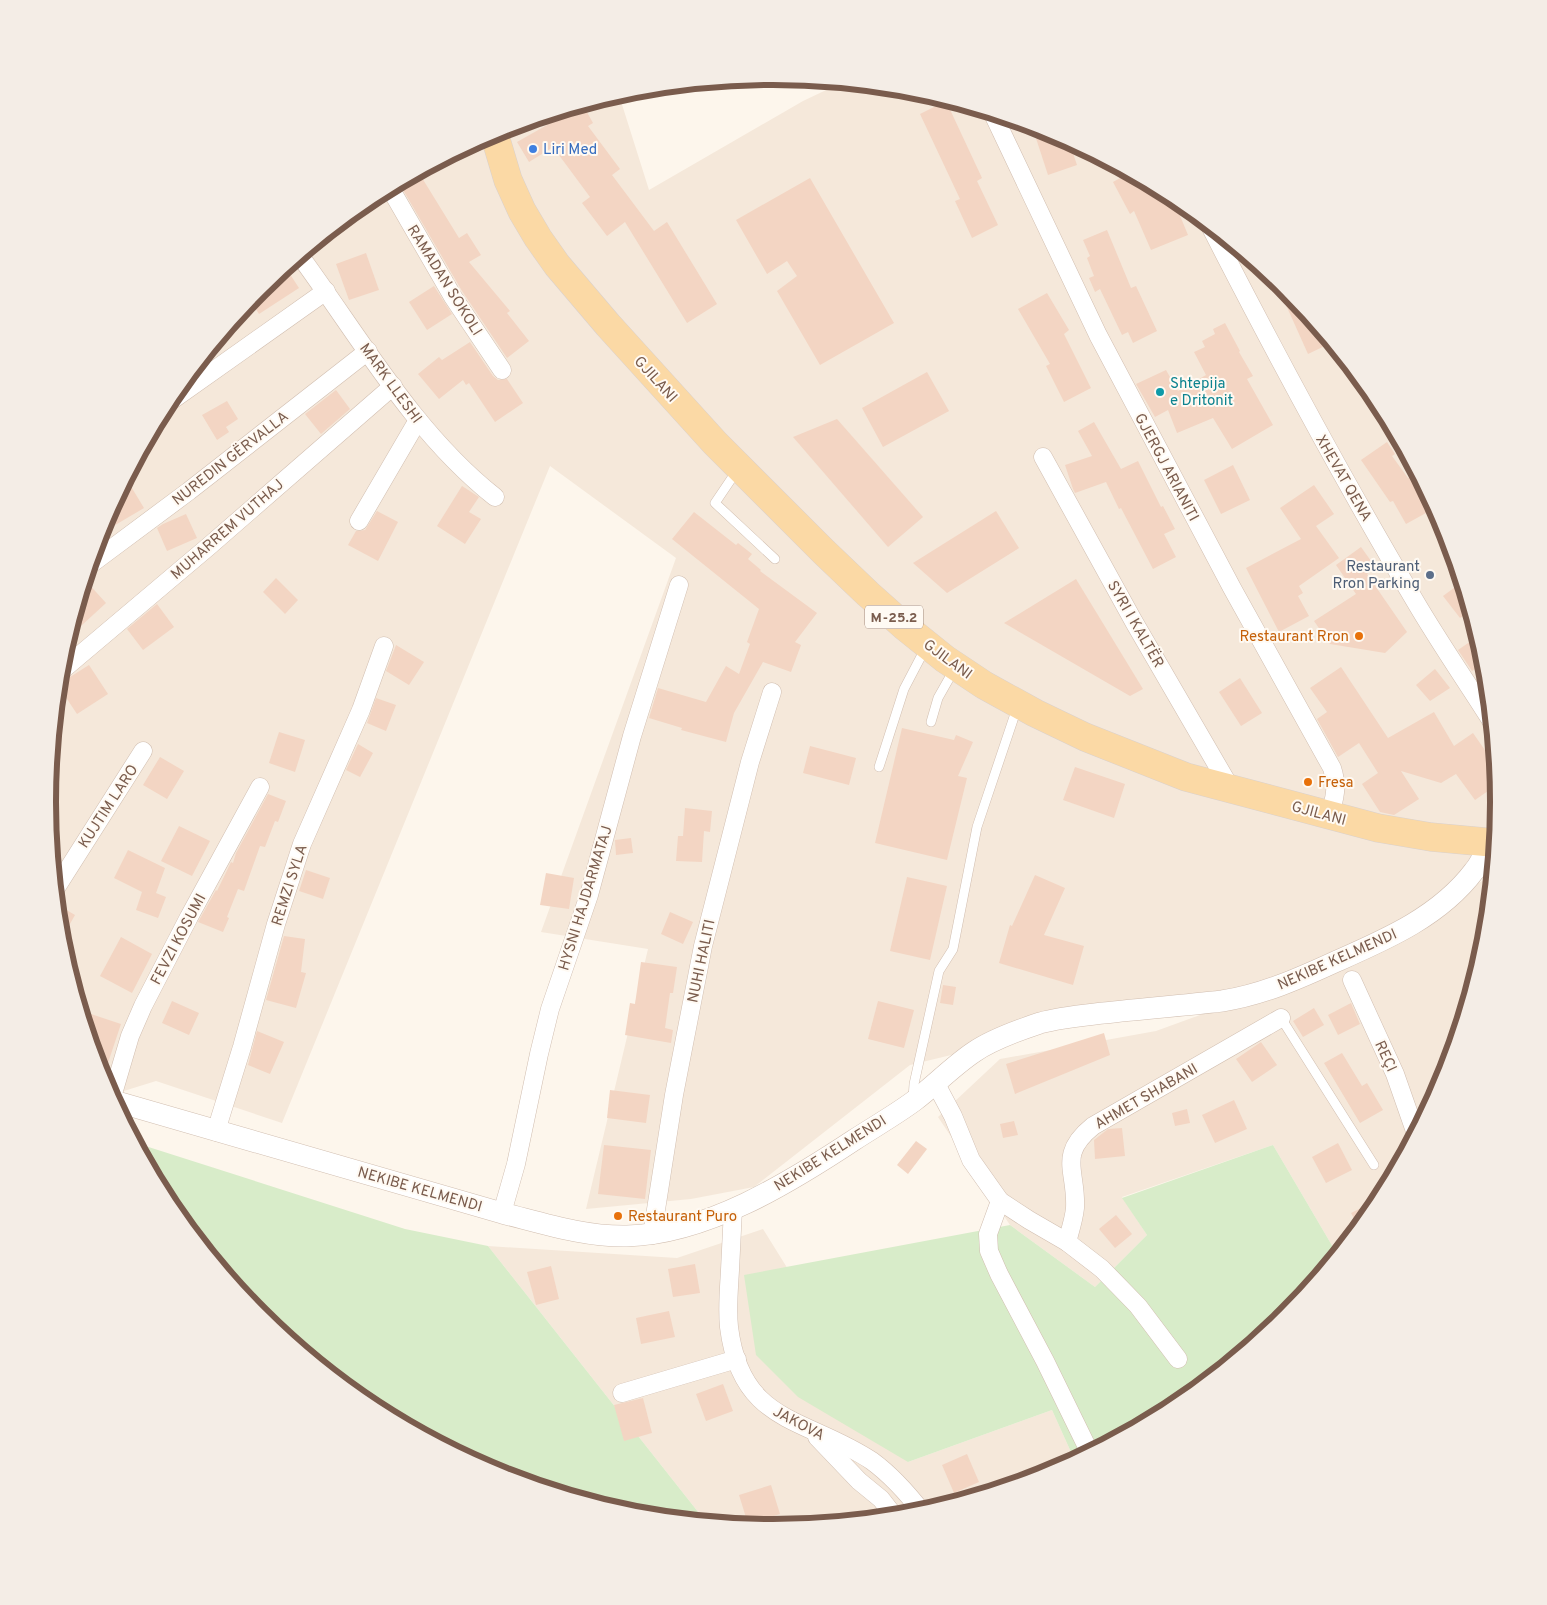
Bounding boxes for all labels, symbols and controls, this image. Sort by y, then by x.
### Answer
place label: Liri Med [543,141,597,160]
marker: Liri Med [527,143,539,155]
street label: RAMADAN SOKOLI [402,222,486,340]
street label: MARK LLESHI [354,340,425,428]
street label: GJILANI [629,353,681,407]
place label: Shtepija e Dritonit [1170,375,1233,411]
marker: Shtepija e Dritonit [1154,386,1166,398]
street label: NUREDIN GËRVALLA [168,407,293,511]
street label: GJERGJ ARIANITI [1129,410,1202,525]
street label: XHEVAT QENA [1310,432,1375,525]
street label: MUHARREM VUTHAJ [168,476,288,584]
place label: Restaurant Rron Parking [1332,558,1420,594]
marker: Restaurant Rron Parking [1424,569,1436,581]
street label: SYRI I KALTËR [1102,577,1168,672]
road number: M-25.2 [865,606,923,628]
place label: Restaurant Rron [1239,628,1349,647]
marker: Restaurant Rron [1353,630,1365,642]
street label: GJILANI [919,636,975,684]
street label: KUJTIM LARO [75,761,143,852]
place label: Fresa [1318,774,1353,793]
marker: Fresa [1302,776,1314,788]
street label: GJILANI [1289,798,1348,831]
street label: HYSNI HAJDARMATAJ [555,824,618,973]
street label: REMZI SYLA [268,842,313,929]
street label: FEVZI KOSUMI [147,891,211,988]
street label: NUHI HALITI [684,918,721,1005]
street label: NEKIBE KELMENDI [1275,925,1400,995]
street label: REÇI [1369,1038,1400,1075]
street label: AHMET SHABANI [1092,1060,1202,1135]
street label: NEKIBE KELMENDI [771,1112,890,1196]
street label: NEKIBE KELMENDI [355,1164,484,1217]
place label: Restaurant Puro [628,1208,737,1227]
marker: Restaurant Puro [612,1210,624,1222]
street label: JAKOVA [769,1403,827,1446]

